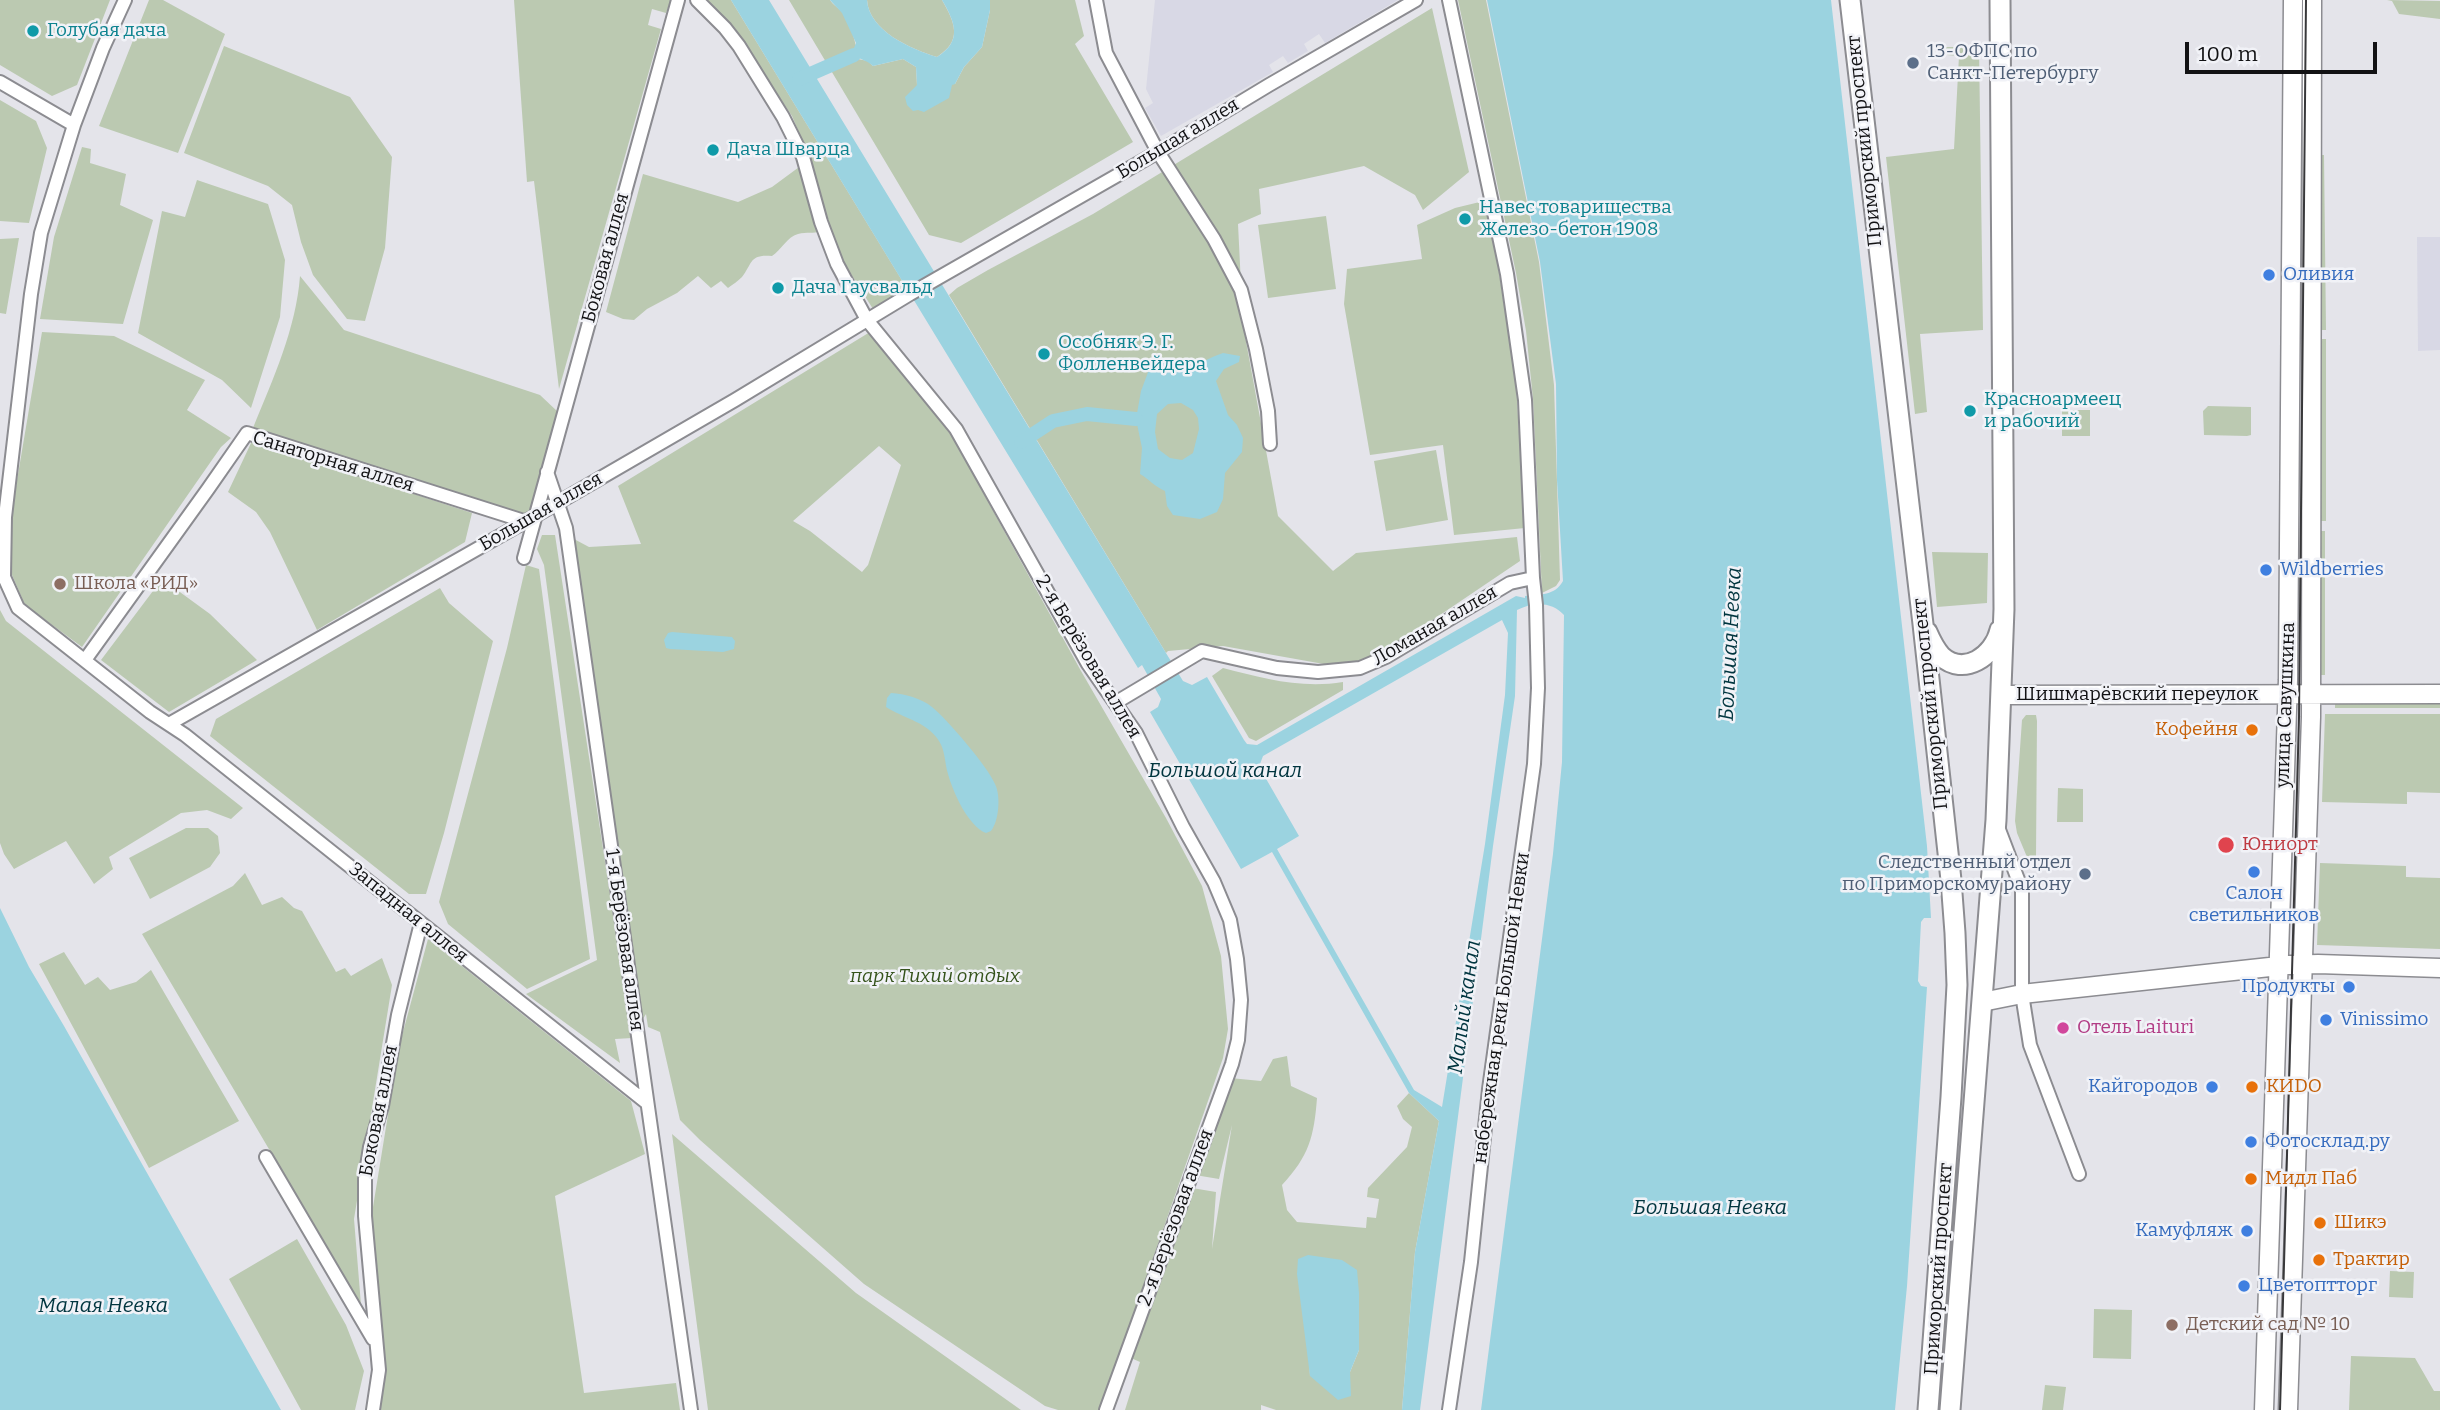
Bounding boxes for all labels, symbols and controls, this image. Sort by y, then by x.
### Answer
place label: Голубая дача [47,20,166,42]
marker: Голубая дача [25,23,41,39]
scale bar [2188,28,2380,72]
street label: Приморский проспект [1843,34,1887,248]
place label: 13-ОФПС по Санкт-Петербургу [1927,41,2098,85]
text: 100 m [2198,41,2258,67]
marker: 13-ОФПС по Санкт-Петербургу [1905,55,1921,71]
street label: Большая аллея [1113,94,1243,184]
place label: Дача Шварца [727,139,850,161]
marker: Дача Шварца [705,142,721,158]
street label: Боковая аллея [578,191,634,325]
place label: Навес товарищества Железо-бетон 1908 [1479,197,1672,241]
marker: Навес товарищества Железо-бетон 1908 [1457,211,1473,227]
place label: Оливия [2283,264,2354,286]
marker: Оливия [2261,267,2277,283]
place label: Дача Гаусвальд [792,277,932,299]
marker: Дача Гаусвальд [770,280,786,296]
place label: Особняк Э. Г. Фолленвейдера [1058,332,1206,376]
marker: Особняк Э. Г. Фолленвейдера [1036,346,1052,362]
place label: Красноармеец и рабочий [1984,389,2121,433]
marker: Красноармеец и рабочий [1962,403,1978,419]
street label: Санаторная аллея [250,427,416,497]
street label: Большая аллея [475,468,607,556]
place label: Wildberries [2280,559,2384,581]
marker: Wildberries [2258,562,2274,578]
water label: Большая Невка [1714,566,1748,722]
street label: 2-я Берёзовая аллея [1030,571,1146,743]
place label: Школа «РИД» [74,573,198,595]
marker: Школа «РИД» [52,576,68,592]
street label: Ломаная аллея [1369,581,1501,671]
street label: Приморский проспект [1909,597,1953,811]
street label: улица Савушкина [2272,622,2300,788]
street label: Шишмарёвский переулок [2016,684,2258,706]
place label: Кофейня [2155,719,2238,741]
marker: Кофейня [2244,722,2260,738]
water label: Большой канал [1148,758,1302,784]
place label: Юниорт [2242,834,2318,856]
marker: Юниорт [2216,835,2236,855]
street label: 1-я Берёзовая аллея [600,847,648,1033]
street label: набережная реки Большой Невки [1469,851,1535,1165]
place label: Следственный отдел по Приморскому району [1842,852,2071,896]
street label: Западная аллея [344,858,472,968]
marker: Салон светильников [2246,864,2262,880]
marker: Следственный отдел по Приморскому району [2077,866,2093,882]
place label: Салон светильников [2189,883,2319,927]
water label: Малый канал [1443,939,1487,1075]
park label: парк Тихий отдых [850,966,1020,988]
place label: Продукты [2241,976,2335,998]
marker: Продукты [2341,979,2357,995]
place label: Vinissimo [2340,1009,2429,1031]
marker: Vinissimo [2318,1012,2334,1028]
place label: Отель Laituri [2077,1017,2194,1039]
marker: Отель Laituri [2055,1020,2071,1036]
street label: Боковая аллея [355,1043,403,1179]
place label: Кайгородов [2088,1076,2198,1098]
place label: КИDO [2266,1076,2322,1098]
marker: Кайгородов [2204,1079,2220,1095]
marker: КИDO [2244,1079,2260,1095]
street label: 2-я Берёзовая аллея [1133,1127,1219,1309]
place label: Фотосклад.ру [2265,1131,2390,1153]
marker: Фотосклад.ру [2243,1134,2259,1150]
street label: Приморский проспект [1920,1162,1958,1376]
place label: Мидл Паб [2265,1168,2357,1190]
marker: Мидл Паб [2243,1171,2259,1187]
water label: Большая Невка [1633,1195,1787,1221]
place label: Шикэ [2334,1212,2387,1234]
marker: Шикэ [2312,1215,2328,1231]
place label: Камуфляж [2135,1220,2233,1242]
marker: Камуфляж [2239,1223,2255,1239]
place label: Трактир [2333,1249,2410,1271]
marker: Трактир [2311,1252,2327,1268]
place label: Цветоптторг [2258,1275,2377,1297]
marker: Цветоптторг [2236,1278,2252,1294]
water label: Малая Невка [38,1293,168,1319]
place label: Детский сад № 10 [2186,1314,2351,1336]
marker: Детский сад № 10 [2164,1317,2180,1333]

